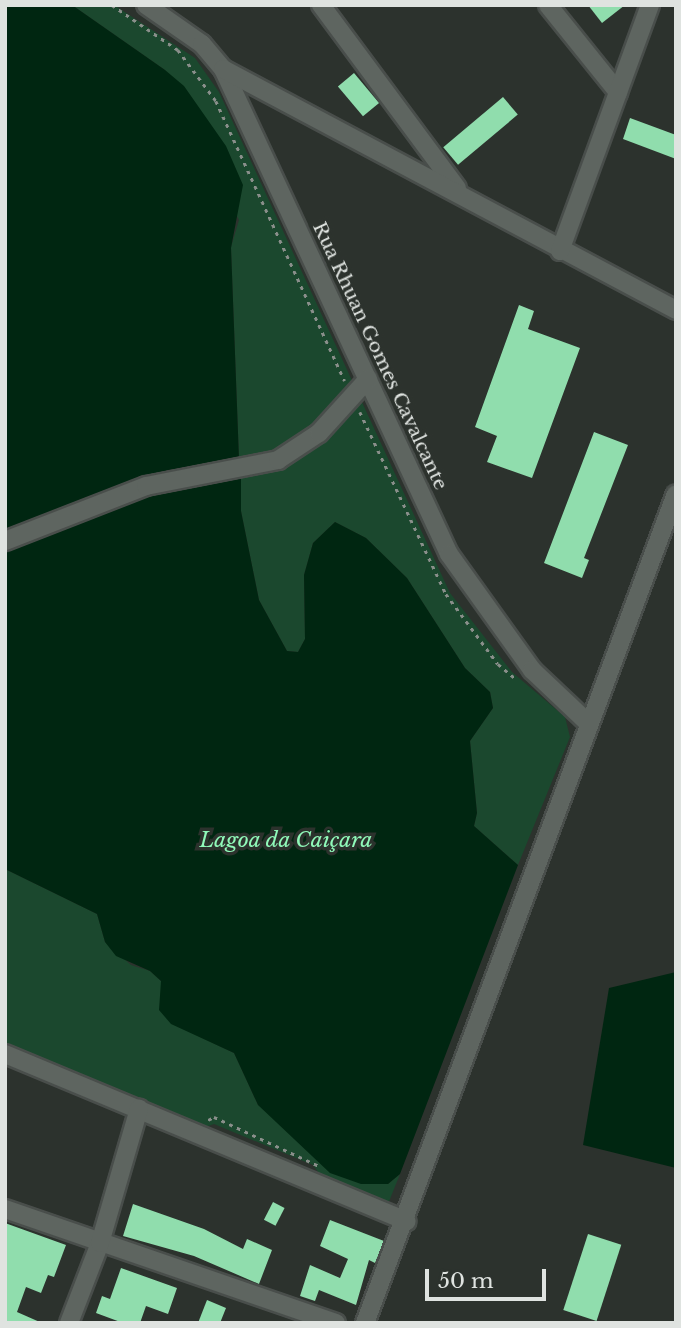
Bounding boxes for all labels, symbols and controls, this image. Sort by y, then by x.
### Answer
street label: Rua Rhuan Gomes Cavalcante [308,218,452,494]
water label: Lagoa da Caiçara [199,827,373,853]
scale bar [429,1254,550,1298]
text: 50 m [438,1268,493,1294]

